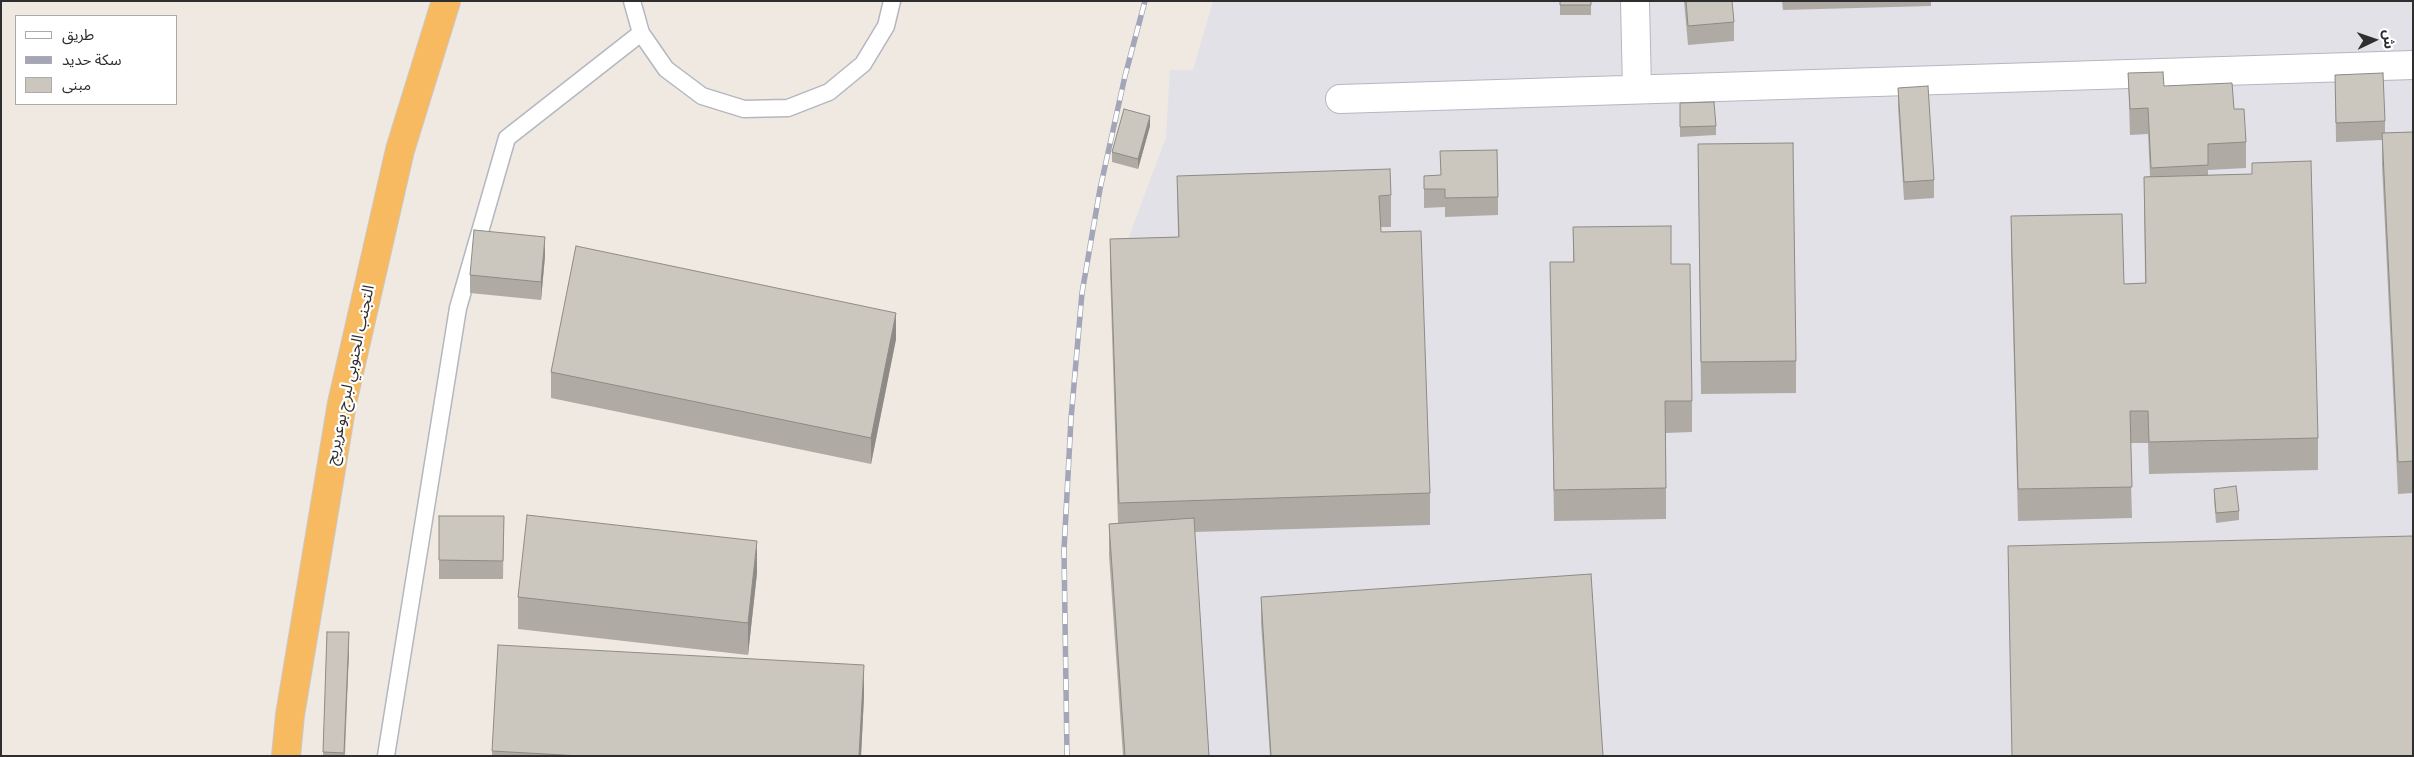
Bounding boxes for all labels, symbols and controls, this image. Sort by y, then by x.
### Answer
legend [15,15,178,105]
north arrow [2349,15,2399,65]
text: طريق [62,26,94,44]
text: ش [2380,29,2397,49]
text: سكة حديد [62,51,121,69]
text: مبنى [62,76,91,94]
street label: التجنب الجنوبي لبرج بوعريريج [323,283,379,467]

